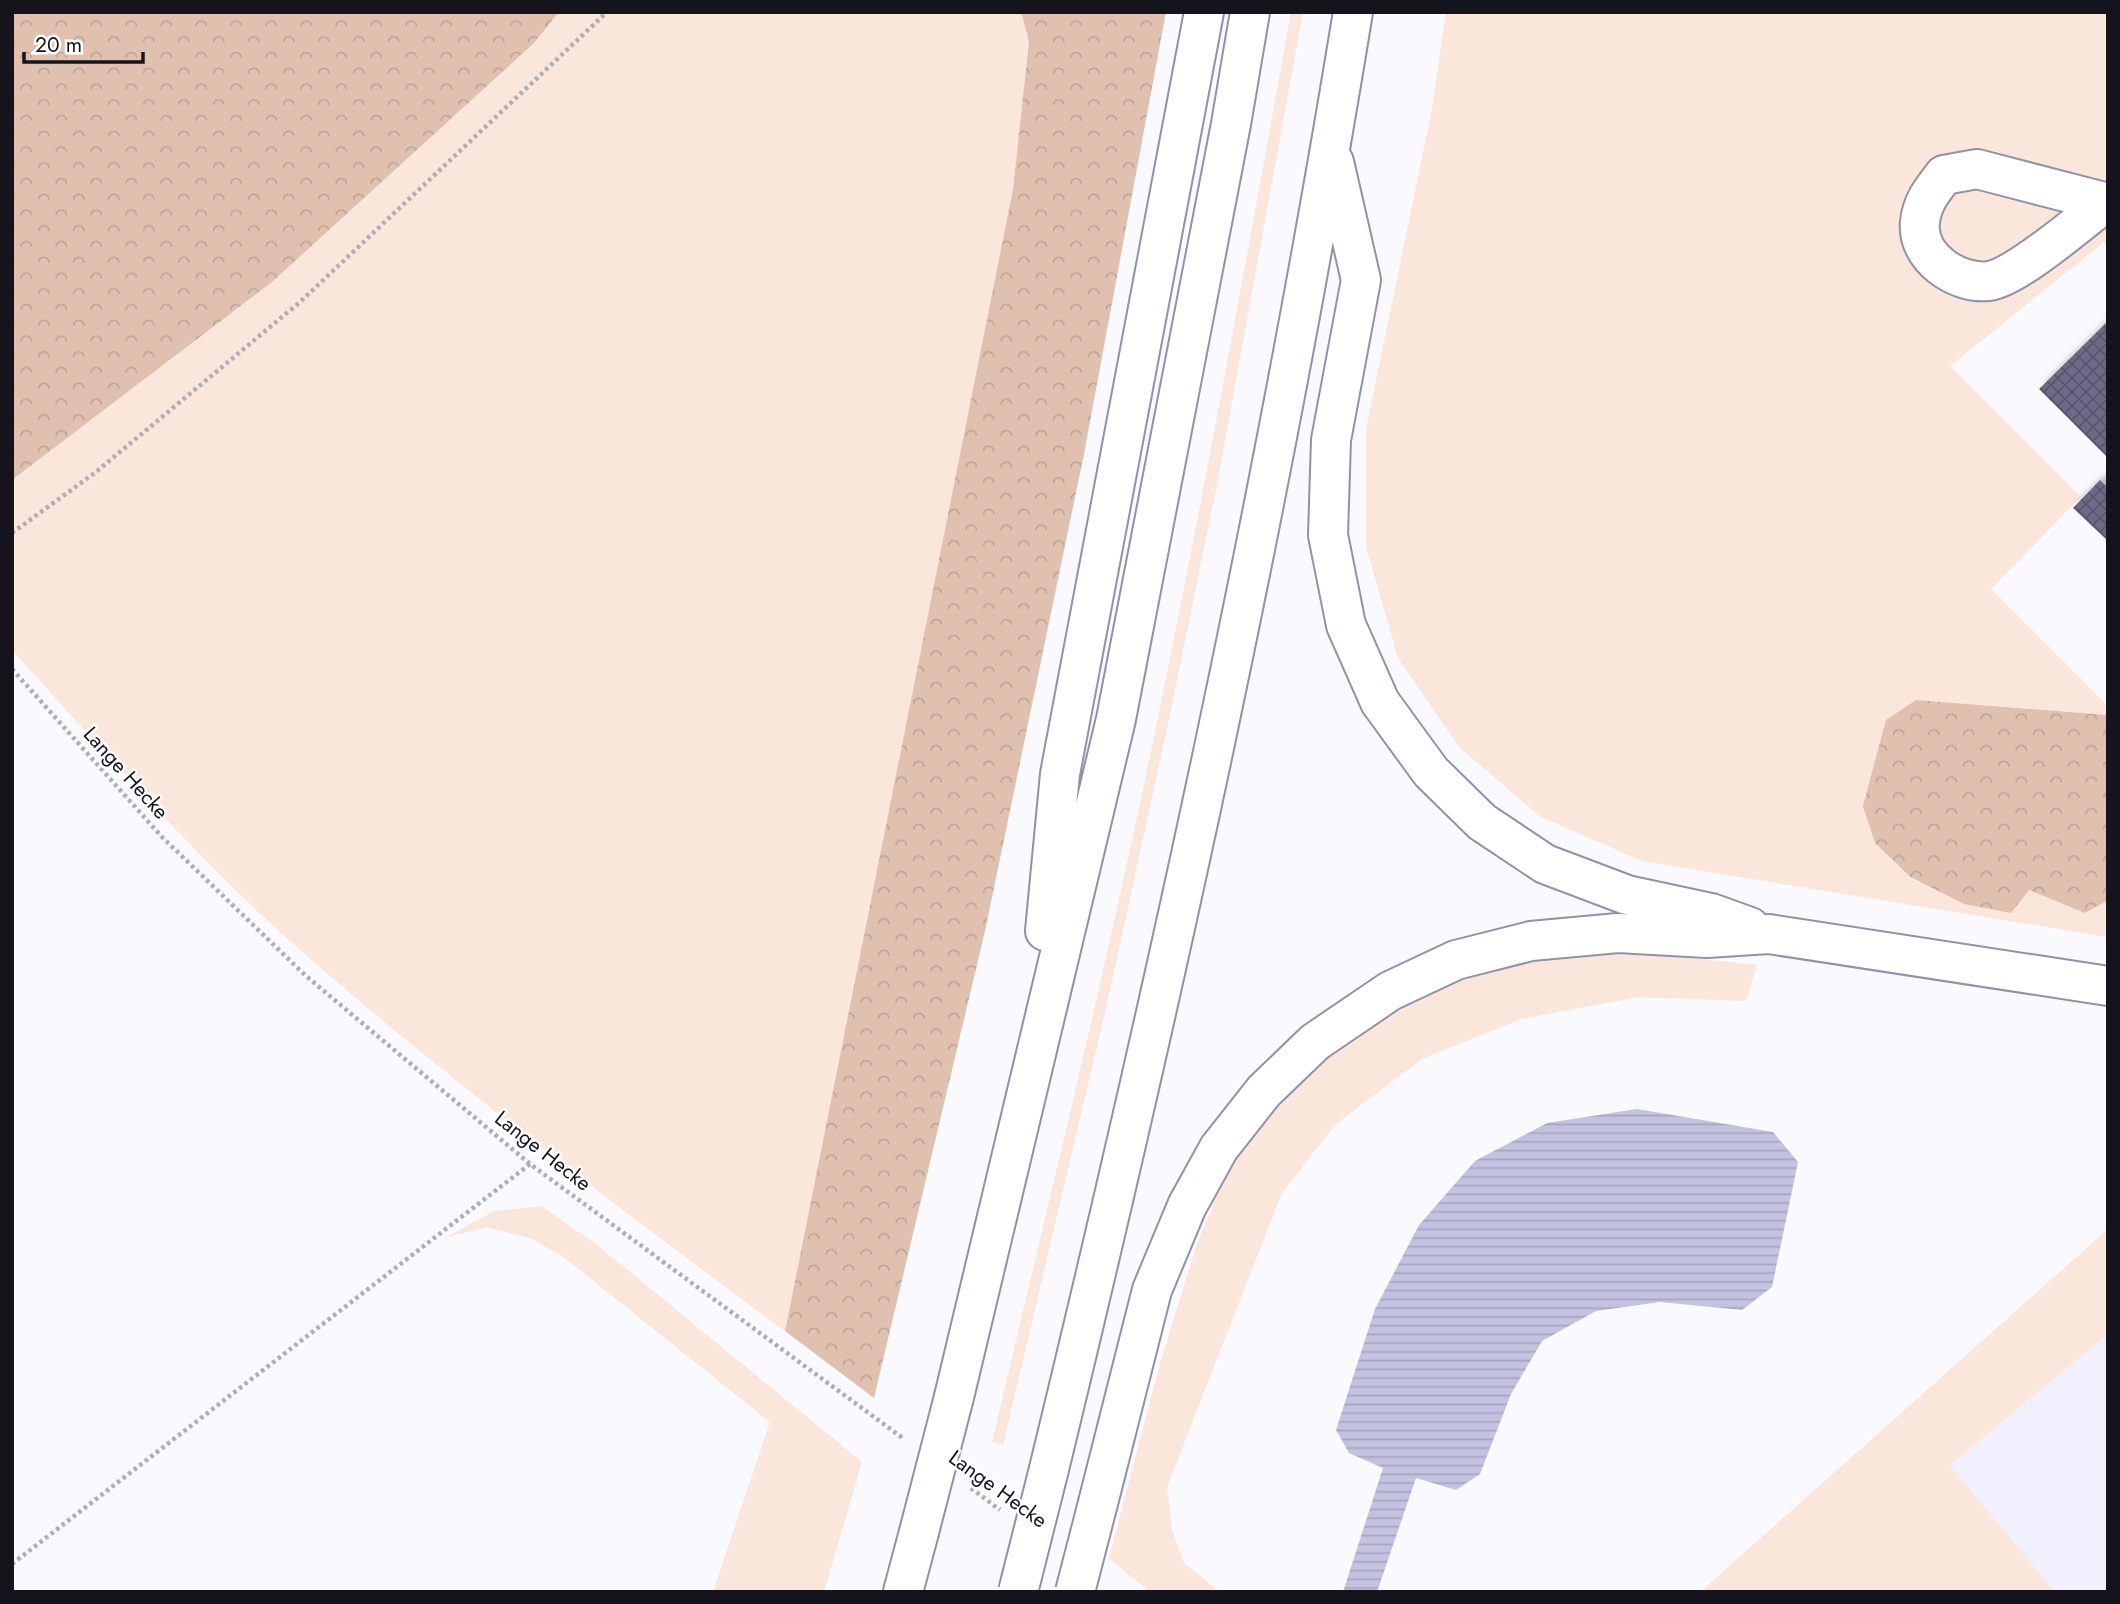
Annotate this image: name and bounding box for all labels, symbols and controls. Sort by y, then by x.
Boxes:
scale bar [24,21,144,65]
text: 20 m [35,30,82,60]
street label: Lange Hecke [76,720,176,826]
street label: Lange Hecke [488,1104,598,1198]
street label: Lange Hecke [943,1443,1054,1535]

